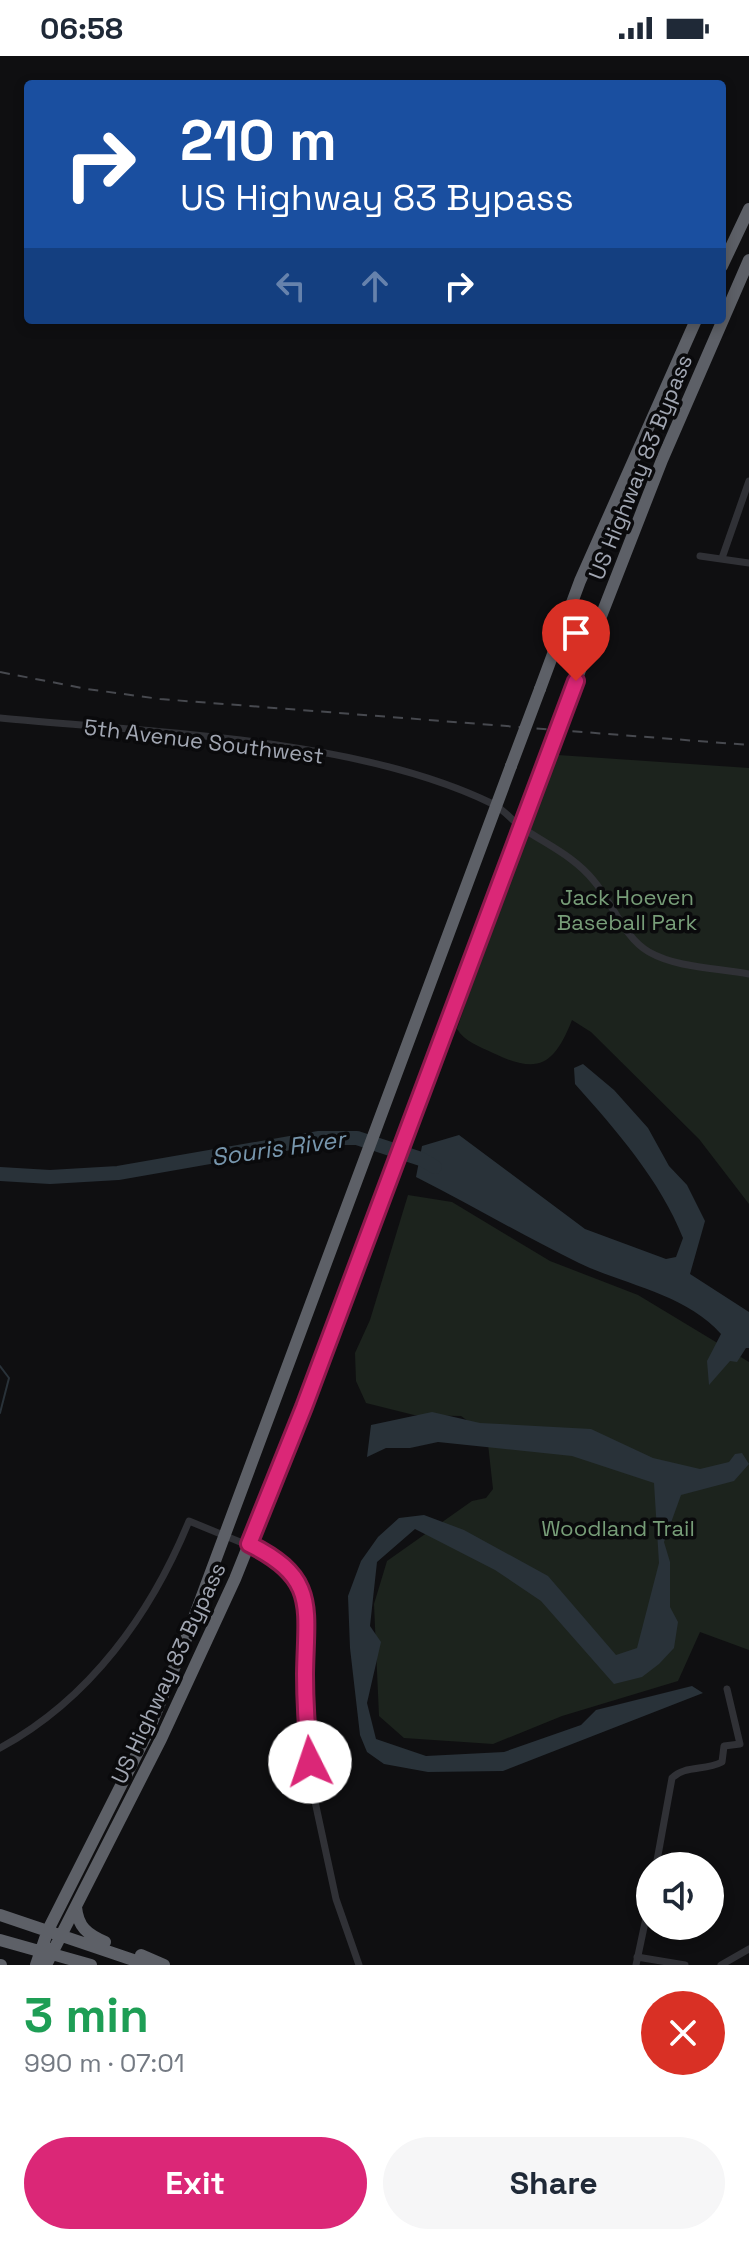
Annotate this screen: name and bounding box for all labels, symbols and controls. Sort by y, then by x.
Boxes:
text: 06:58 [40,9,123,48]
text: 210 m [180,105,337,176]
icon: right [48,112,152,216]
text: US Highway 83 Bypass [180,175,574,221]
icon: left [269,264,313,308]
icon: ahead [353,264,397,308]
icon: right [437,264,481,308]
street label: US Highway 83 Bypass [582,350,698,584]
pin [542,599,610,681]
icon: arrive [554,611,598,655]
street label: 5th Avenue Southwest [82,712,326,770]
park label: Jack Hoeven Baseball Park [557,883,698,936]
water label: Souris River [209,1123,350,1173]
park label: Woodland Trail [541,1514,695,1542]
street label: US Highway 83 Bypass [104,1558,232,1788]
position arrow [268,1720,352,1804]
map controls [636,1852,724,1940]
button: sound [636,1852,724,1940]
text: 3 min [24,1985,149,2046]
button: close [641,1991,725,2075]
text: 990 m · 07:01 [24,2046,185,2080]
button: Exit [24,2137,367,2229]
button: Share [383,2137,725,2229]

